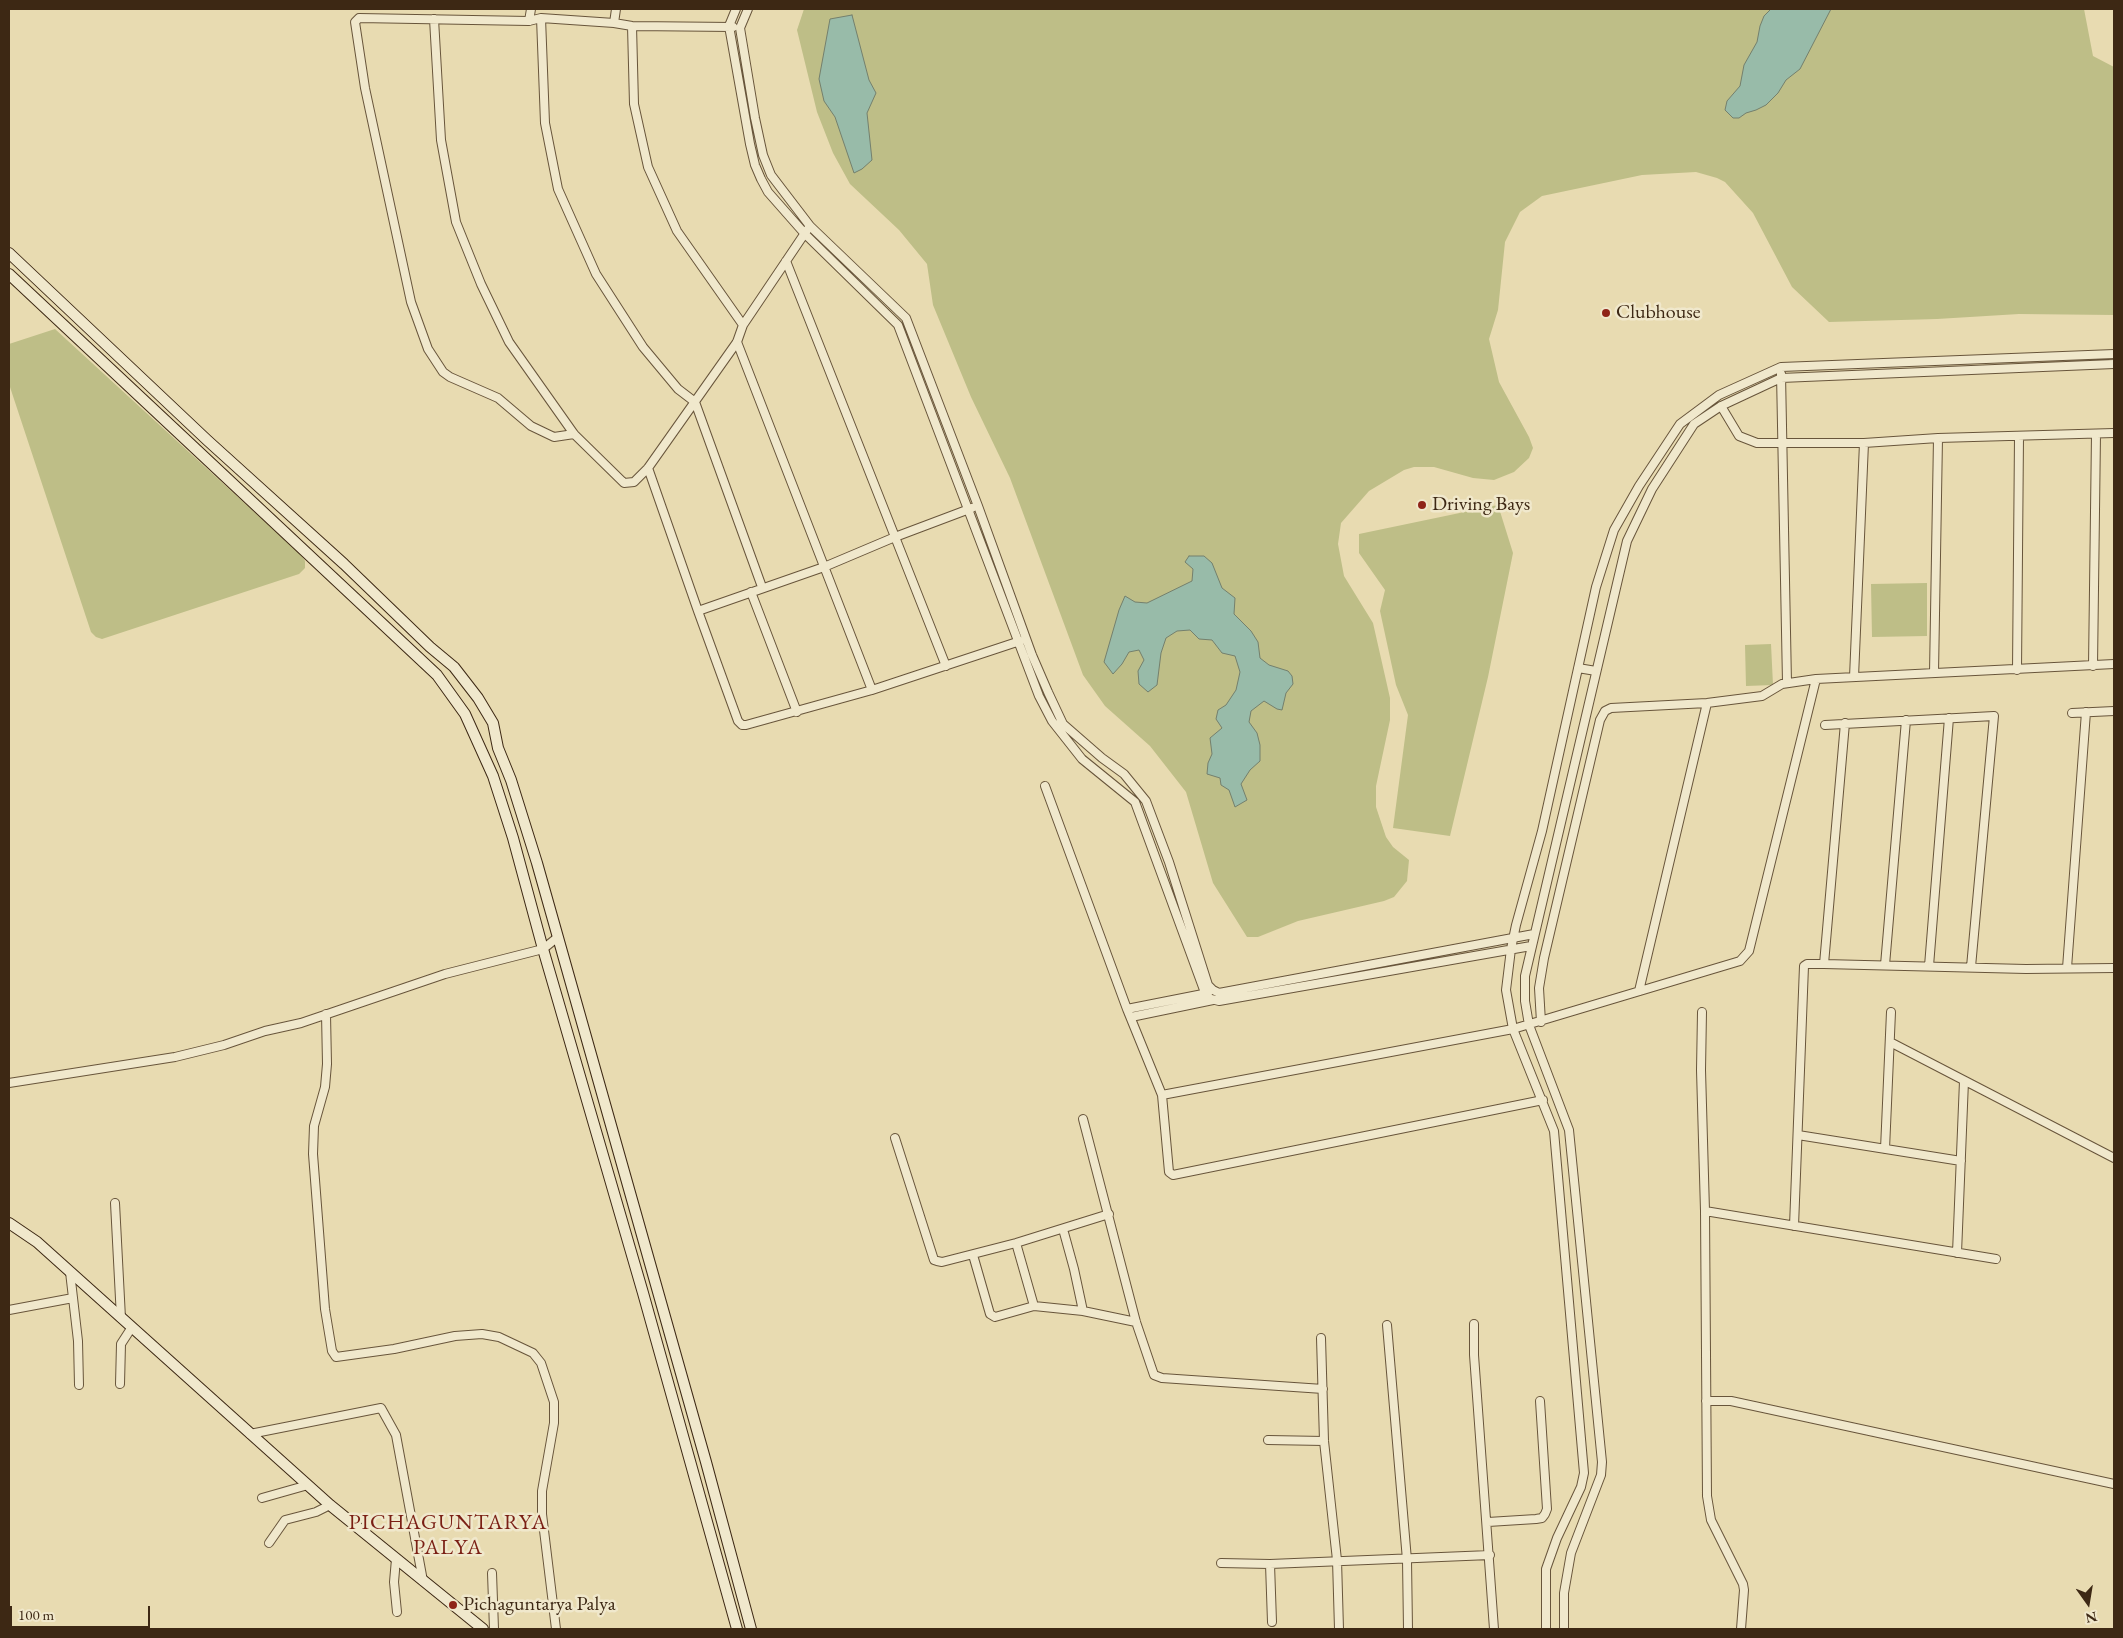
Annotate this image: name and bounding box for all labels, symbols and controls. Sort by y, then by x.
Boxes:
place label: Clubhouse [1616,301,1701,325]
marker: Clubhouse [1600,307,1612,319]
place label: Driving Bays [1432,493,1530,517]
marker: Driving Bays [1416,499,1428,511]
district label: PICHAGUNTARYA PALYA [347,1510,549,1562]
north arrow [2063,1578,2113,1628]
place label: Pichaguntarya Palya [463,1593,616,1617]
scale bar [12,1596,152,1628]
marker: Pichaguntarya Palya [447,1599,459,1611]
text: 100 m [18,1605,54,1624]
text: N [2084,1608,2099,1628]

